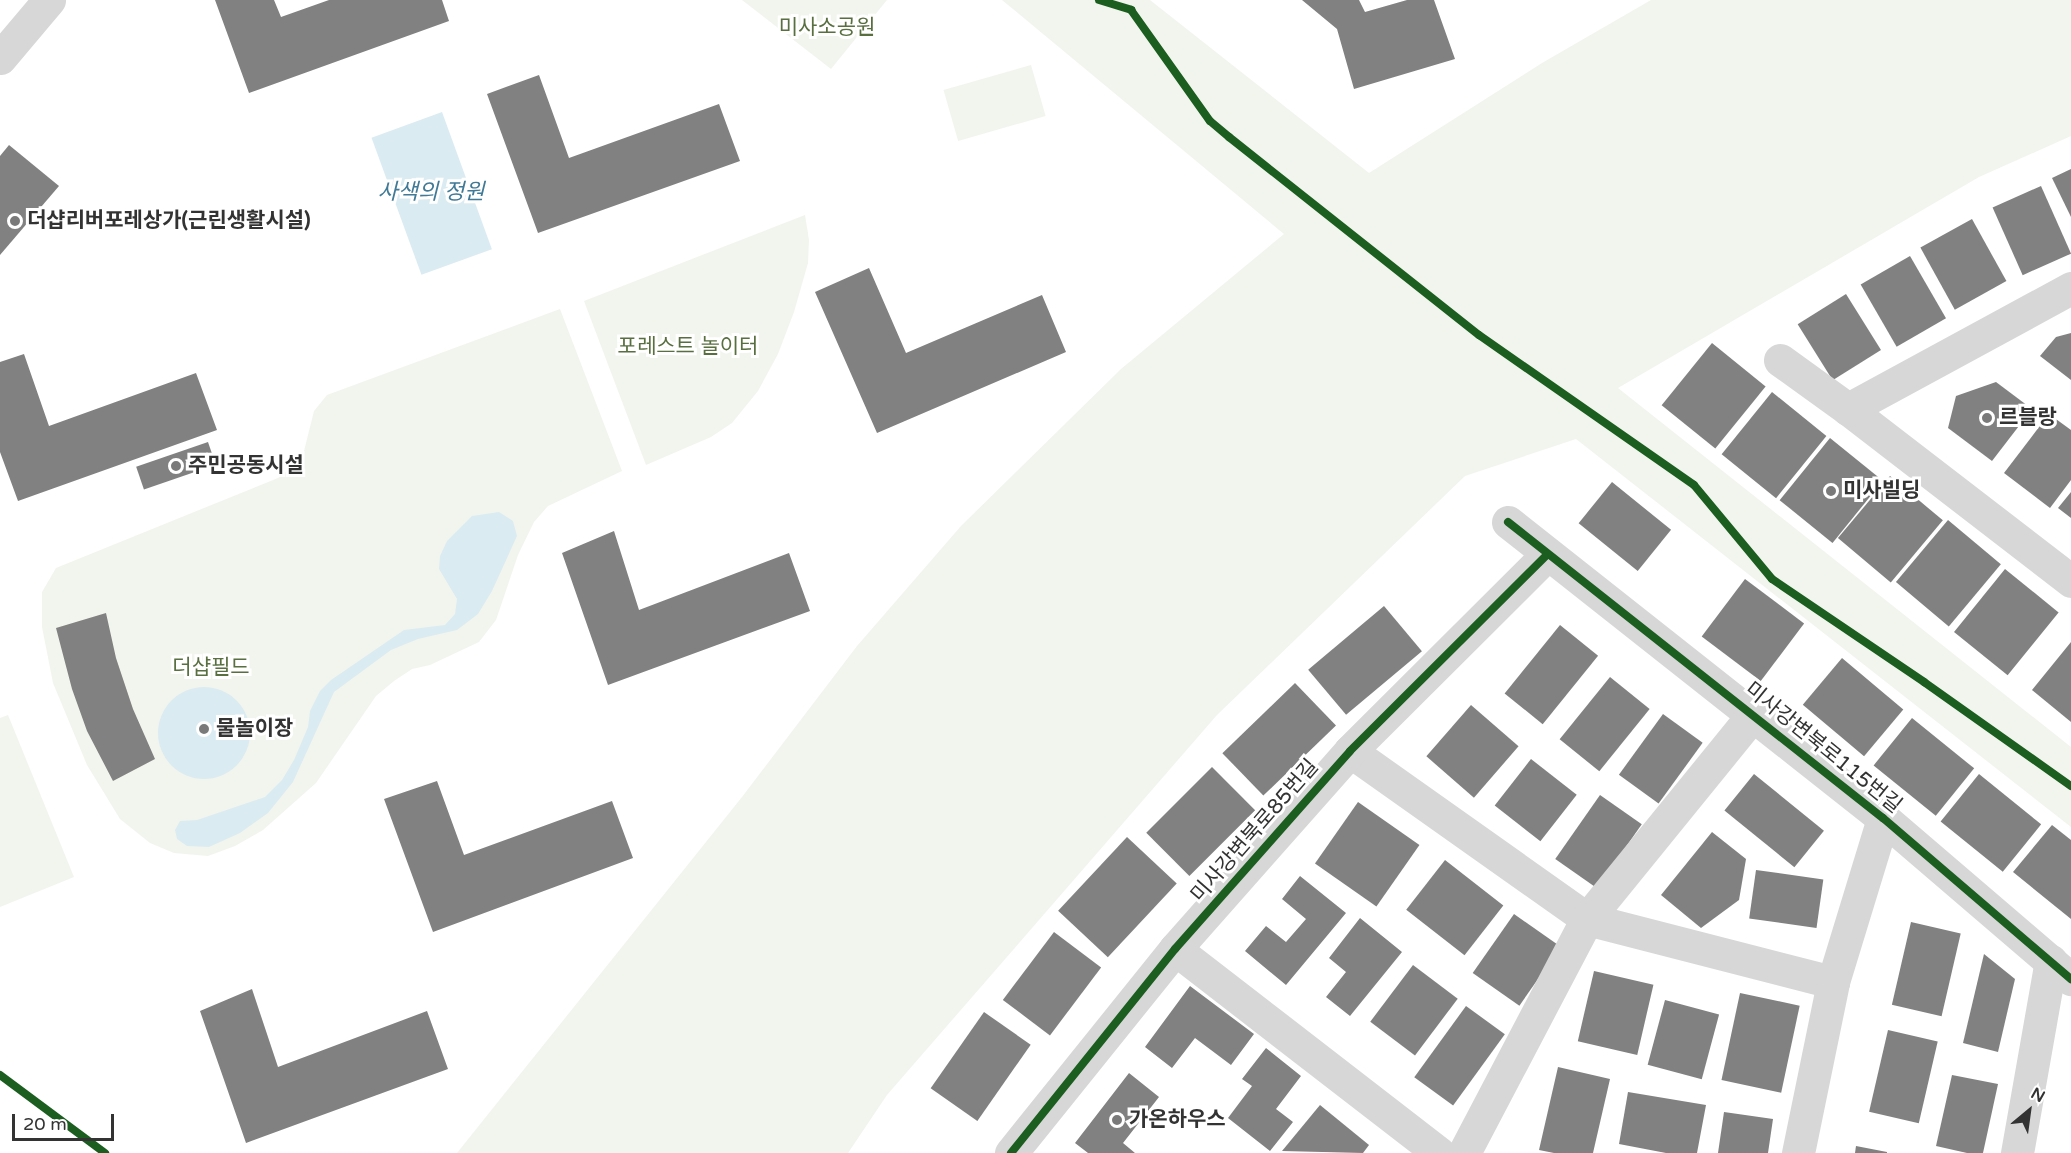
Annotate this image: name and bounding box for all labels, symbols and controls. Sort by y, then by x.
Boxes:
park label: 미사소공원 [779,15,875,41]
water label: 사색의 정원 [378,180,484,206]
place label: 더샵리버포레상가(근린생활시설) [27,208,311,234]
marker: 더샵리버포레상가(근린생활시설) [8,214,22,228]
park label: 포레스트 놀이터 [618,334,758,360]
place label: 르블랑 [1999,405,2057,431]
marker: 르블랑 [1980,411,1994,425]
place label: 주민공동시설 [188,453,304,479]
marker: 주민공동시설 [169,459,183,473]
place label: 미사빌딩 [1843,478,1920,504]
marker: 미사빌딩 [1824,484,1838,498]
park label: 더샵필드 [172,655,250,681]
street label: 미사강변북로115번길 [1740,677,1906,819]
place label: 물놀이장 [216,716,293,742]
marker: 물놀이장 [197,722,211,736]
street label: 미사강변북로85번길 [1186,754,1324,908]
north arrow [1999,1081,2059,1141]
text: N [2027,1083,2048,1107]
scale bar [15,1102,117,1140]
place label: 가온하우스 [1129,1107,1226,1133]
text: 20 m [23,1113,67,1135]
marker: 가온하우스 [1110,1113,1124,1127]

